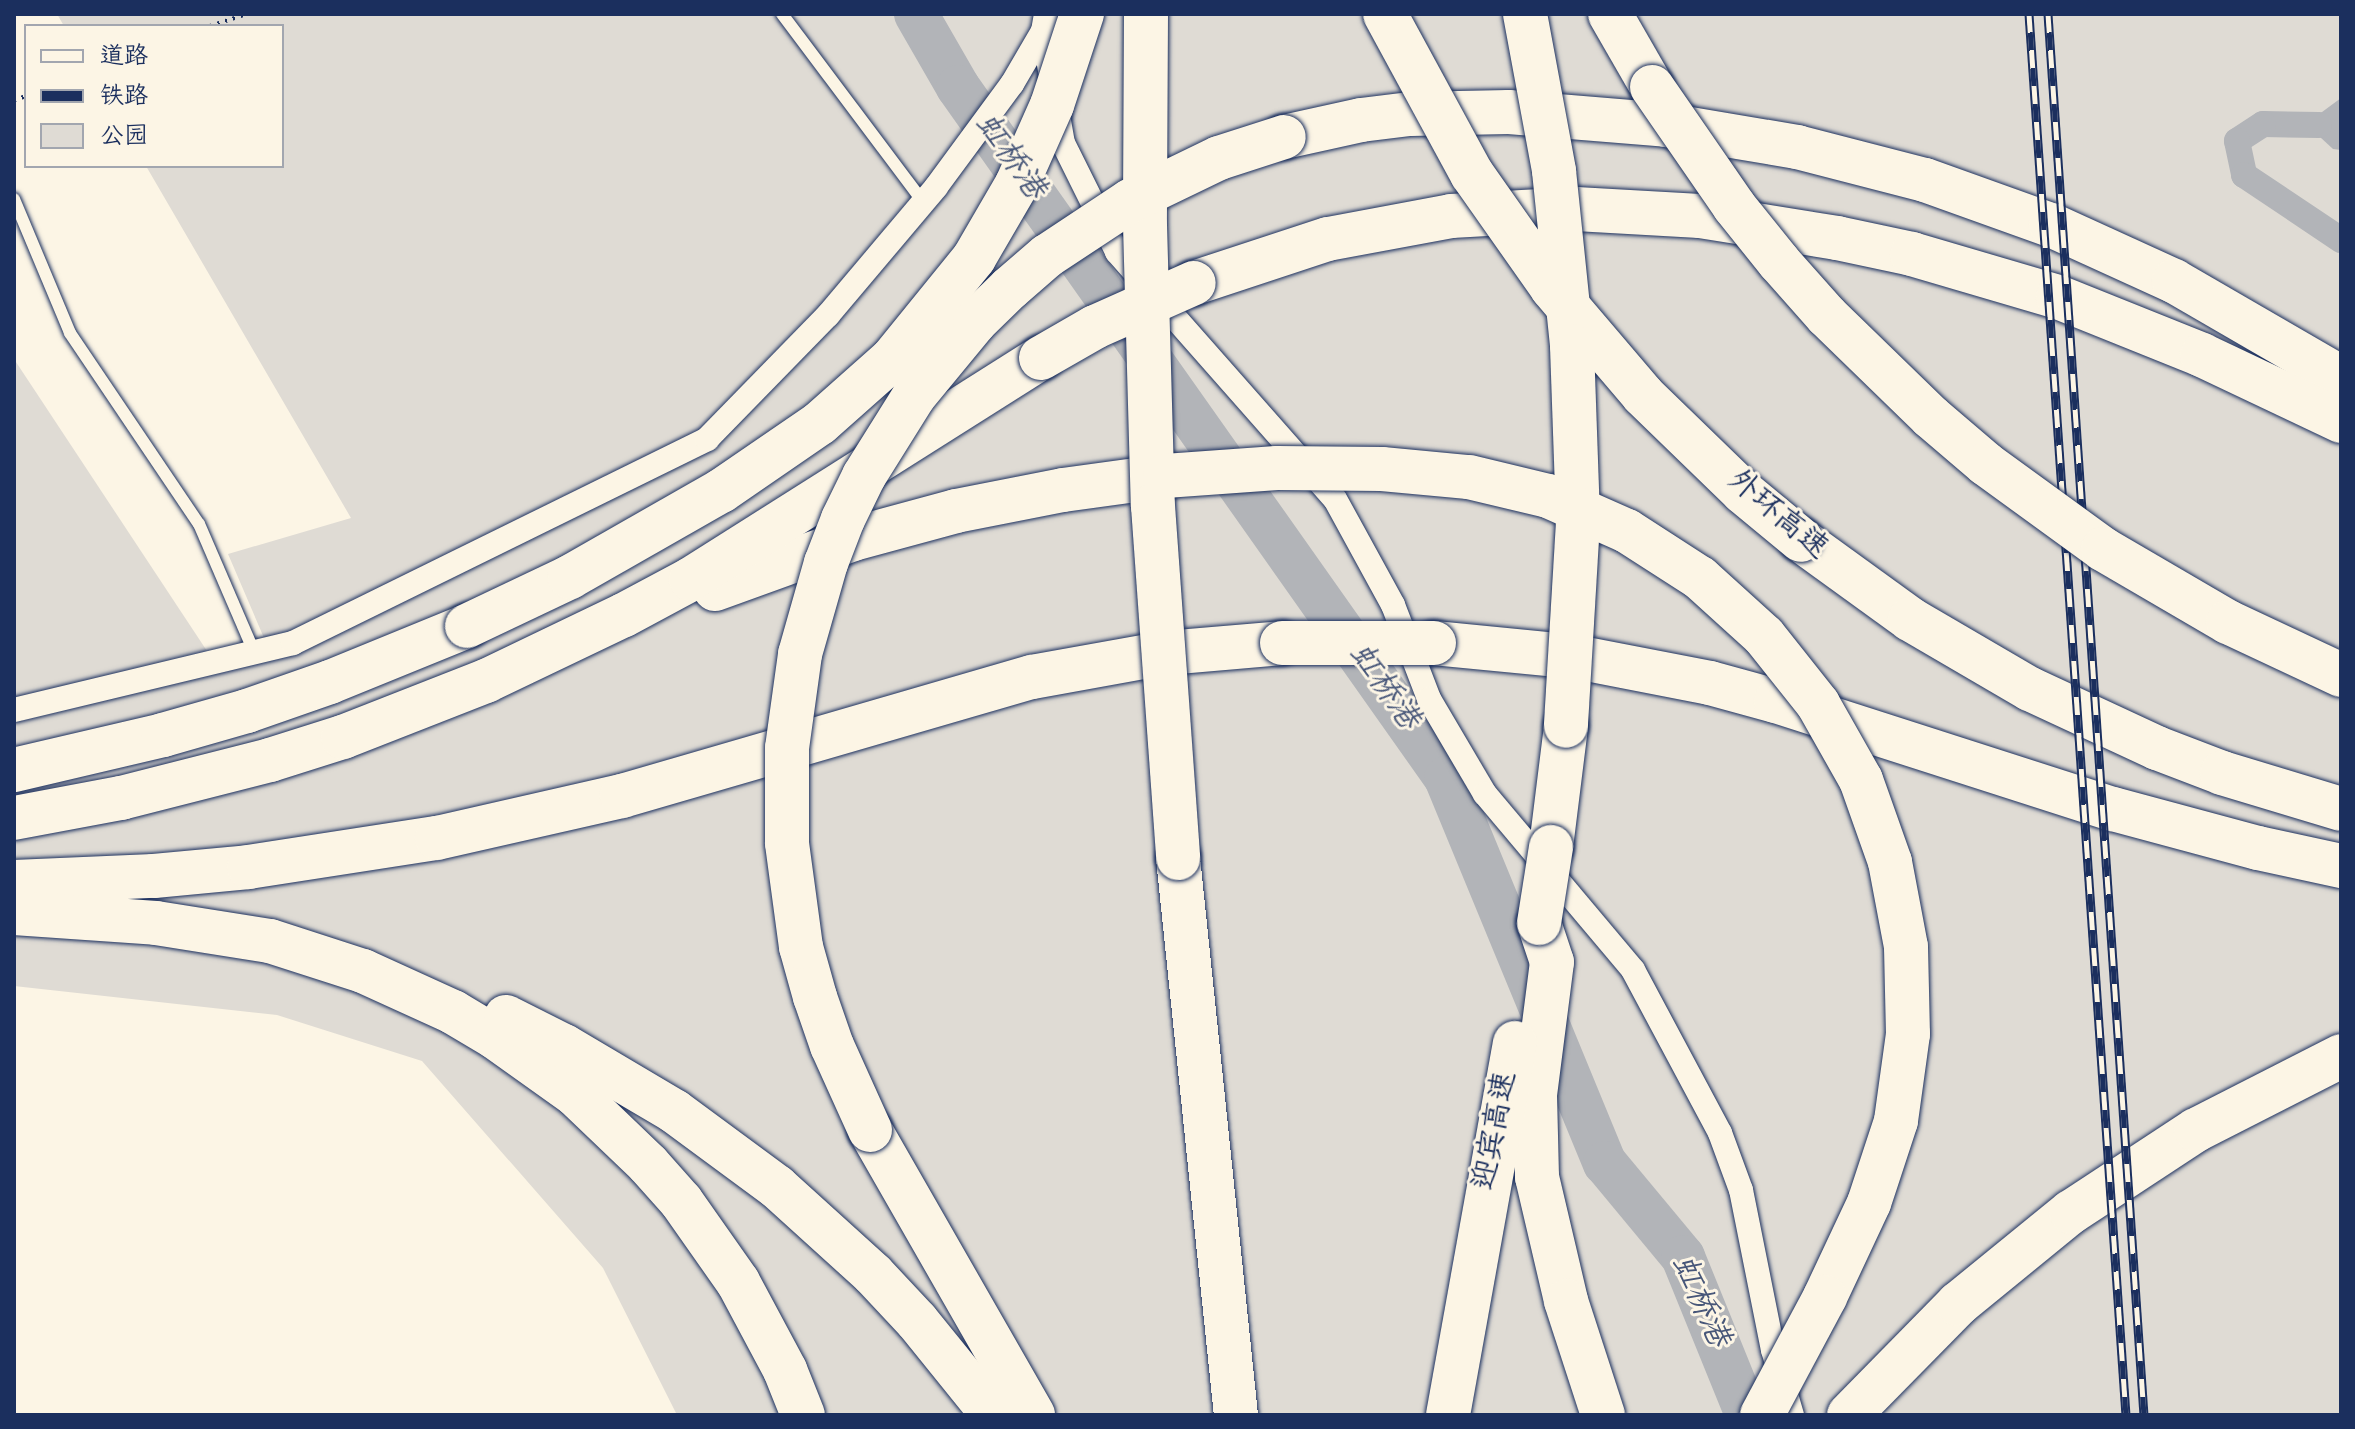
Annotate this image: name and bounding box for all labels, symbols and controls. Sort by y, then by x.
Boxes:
legend [24,24,284,168]
text: 道路 [100,41,148,75]
text: 铁路 [100,81,148,115]
water label: 虹桥港 [965,108,1051,208]
text: 公园 [100,121,148,155]
street label: 外环高速 [1718,465,1834,569]
water label: 虹桥港 [1339,638,1425,738]
street label: 迎宾高速 [1469,1069,1527,1193]
water label: 虹桥港 [1661,1250,1735,1354]

